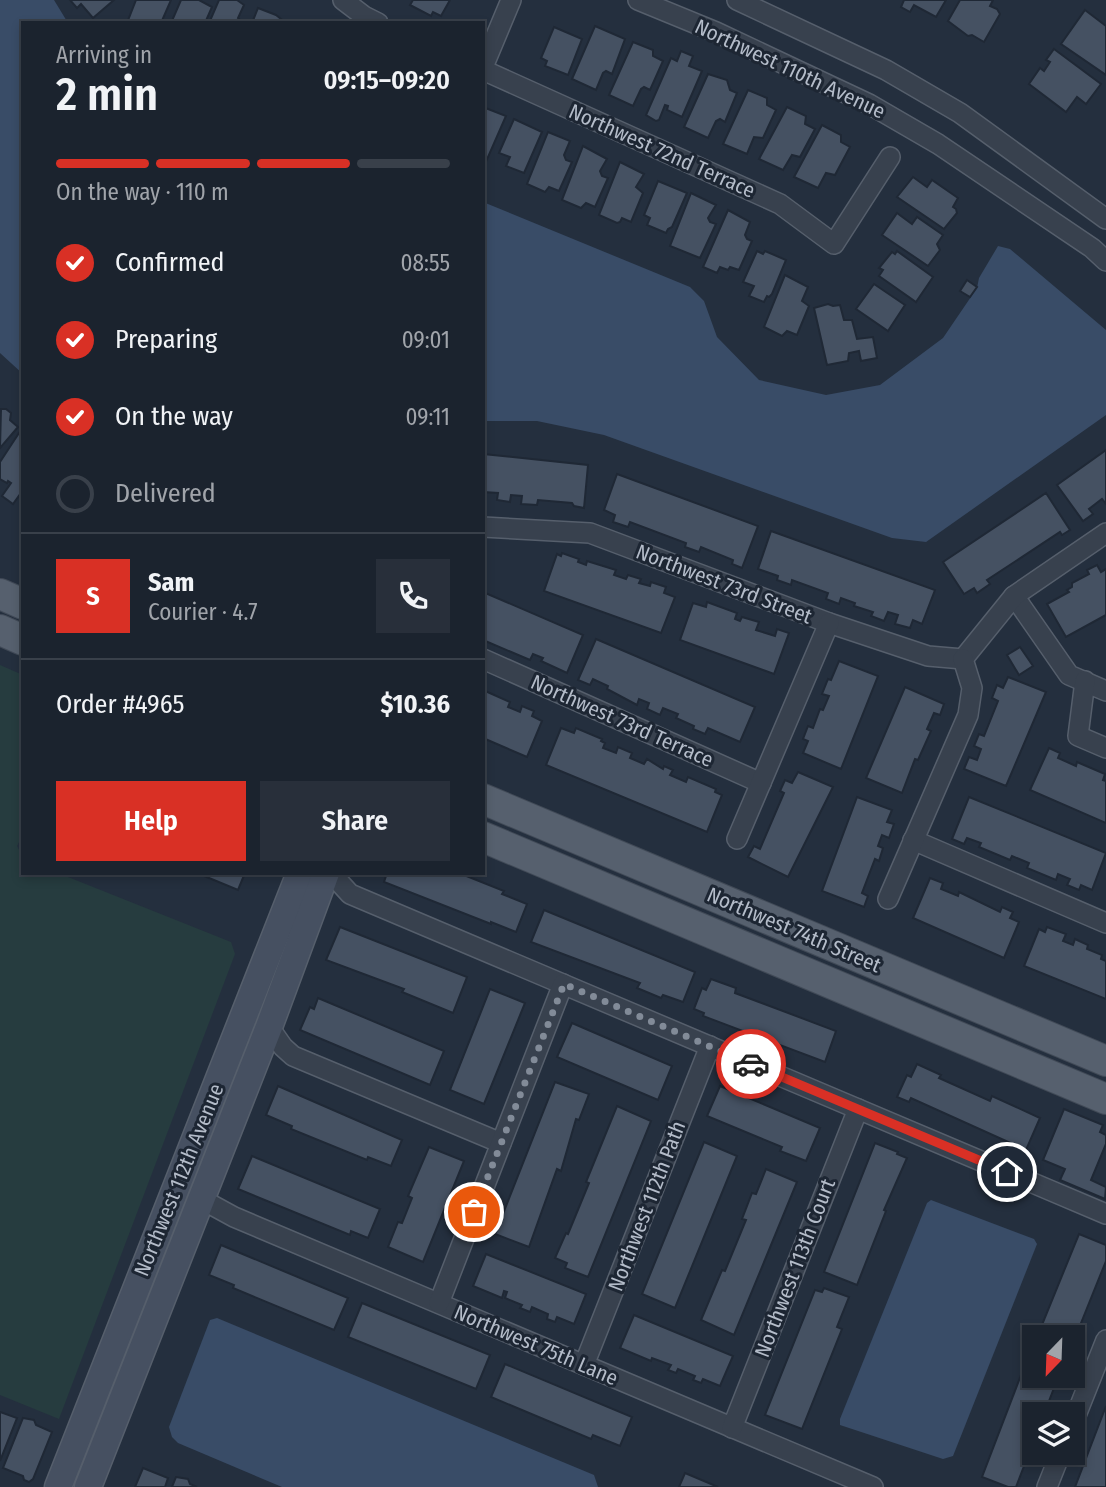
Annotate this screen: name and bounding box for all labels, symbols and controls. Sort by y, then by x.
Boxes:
street label: Northwest 110th Avenue [691,13,889,125]
text: Arriving in [56,41,152,69]
text: 09:15–09:20 [323,65,450,96]
text: 2 min [56,67,158,122]
street label: Northwest 72nd Terrace [565,98,759,204]
text: On the way · 110 m [56,178,229,206]
icon: check [56,244,94,282]
text: Confirmed [115,247,225,278]
text: 08:55 [401,249,450,277]
icon: check [56,321,94,359]
text: Preparing [115,324,217,355]
text: 09:01 [402,326,450,354]
icon: check [56,398,94,436]
text: On the way [115,401,233,432]
text: 09:11 [405,403,450,431]
text: Delivered [115,478,216,509]
street label: Northwest 73rd Street [632,538,816,630]
button: phone [376,559,450,633]
text: Sam [148,567,194,598]
text: S [86,581,100,612]
text: Courier · 4.7 [148,598,258,626]
street label: Northwest 73rd Terrace [527,669,717,773]
text: Order #4965 [56,689,184,720]
text: $10.36 [381,689,450,720]
button: Help [56,781,246,861]
button: Share [260,781,450,861]
street label: Northwest 74th Street [703,882,885,978]
courier [716,1029,786,1099]
icon: car [732,1045,770,1083]
street label: Northwest 112th Avenue [128,1080,230,1280]
street label: Northwest 112th Path [603,1117,691,1295]
pin [977,1142,1037,1202]
icon: home [988,1153,1026,1191]
street label: Northwest 113th Court [749,1175,841,1361]
pin [444,1182,504,1242]
icon: bag [455,1193,493,1231]
street label: Northwest 75th Lane [450,1299,622,1391]
north arrow [1022,1325,1085,1388]
map controls [1022,1325,1085,1465]
button: layers [1022,1402,1085,1465]

